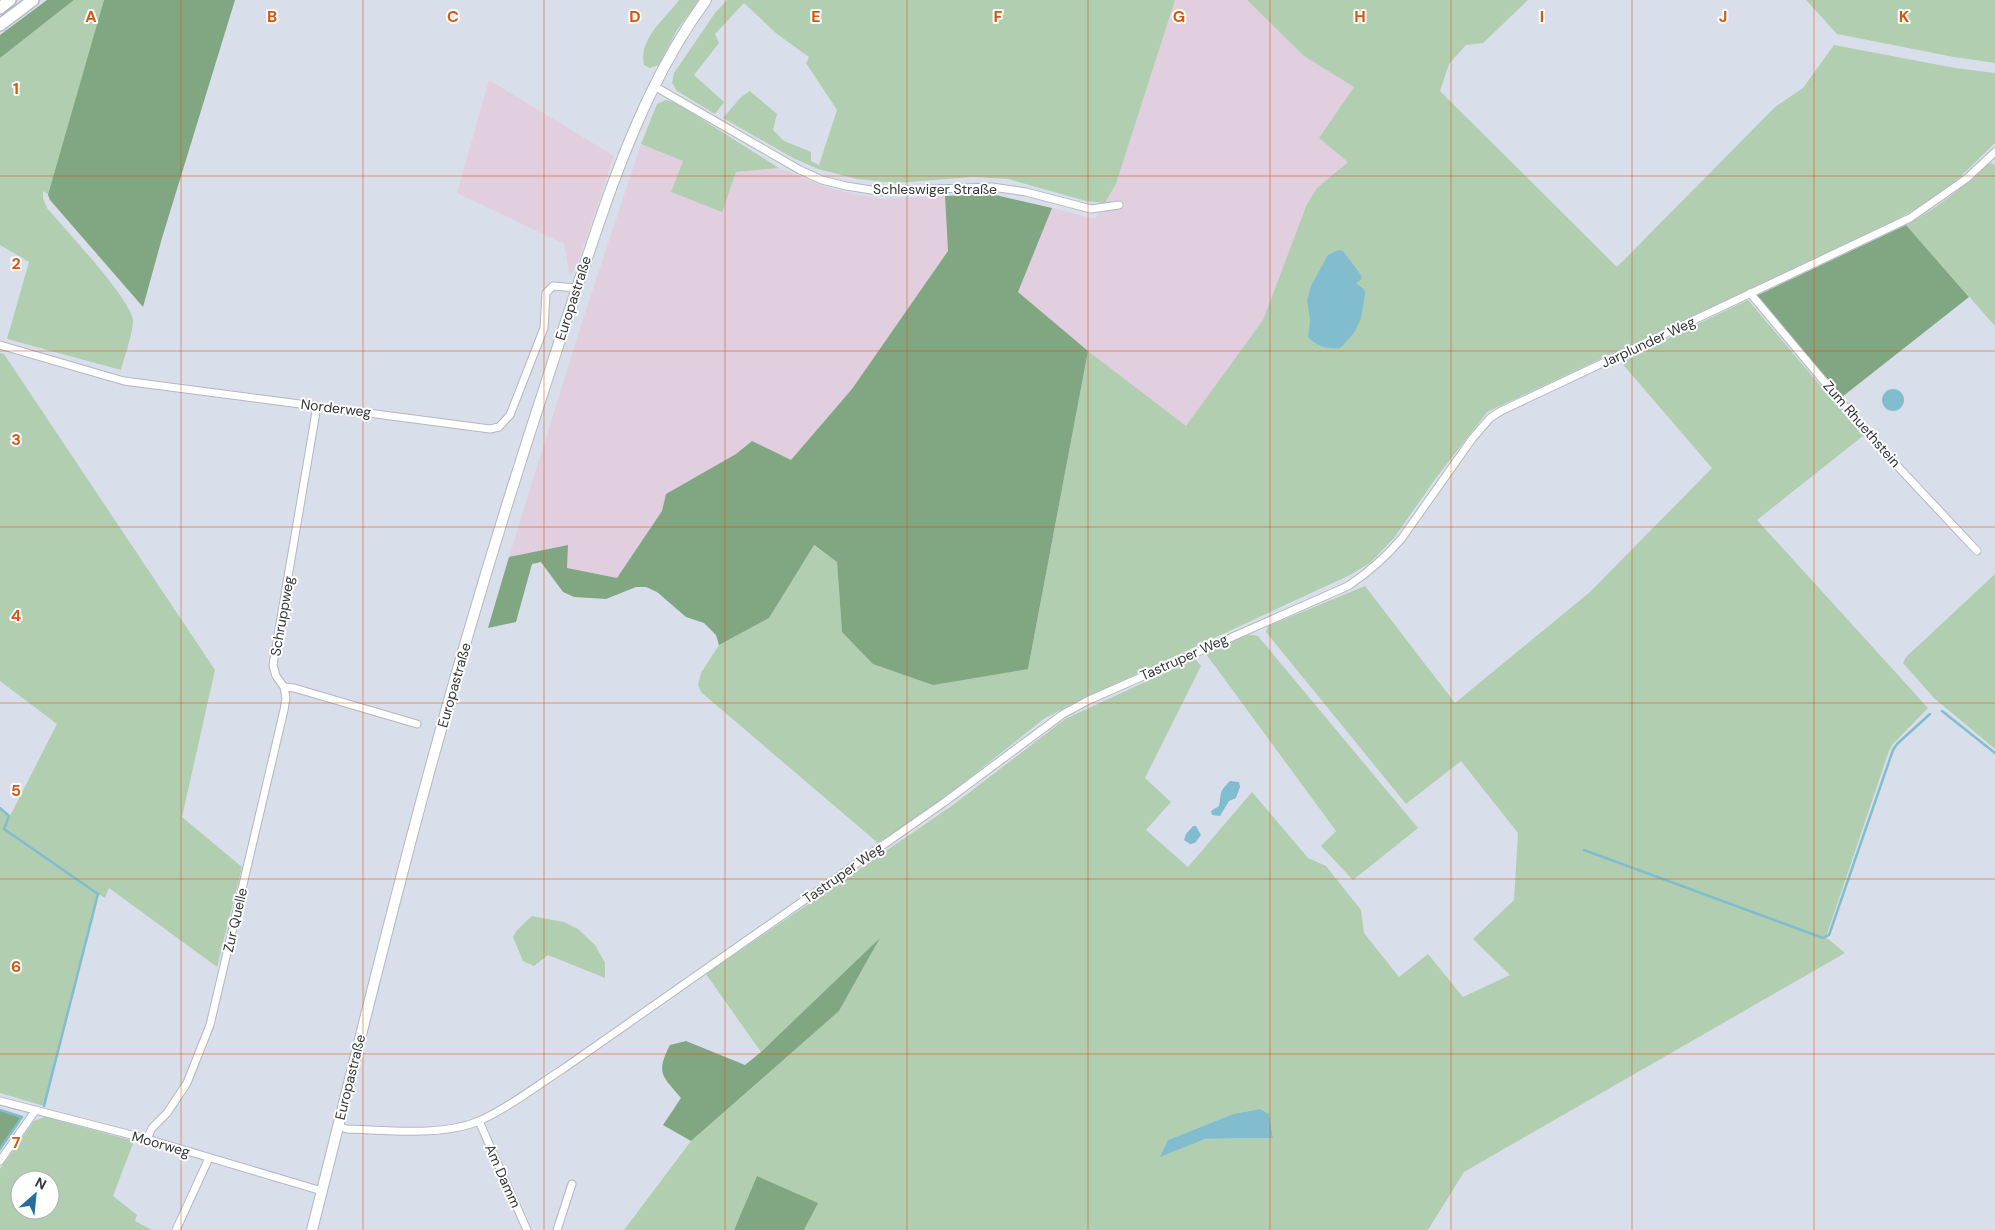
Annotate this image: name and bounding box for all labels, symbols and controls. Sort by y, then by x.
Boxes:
text: A [85,6,97,27]
text: B [267,6,277,27]
text: C [447,6,459,27]
text: D [629,6,641,27]
text: E [811,6,821,27]
text: F [994,6,1003,27]
text: G [1173,6,1185,27]
text: H [1354,6,1366,27]
text: I [1540,6,1544,27]
text: J [1719,6,1727,27]
text: K [1899,6,1910,27]
text: 1 [13,78,19,99]
street label: Schleswiger Straße [873,180,997,198]
text: 2 [11,253,21,274]
street label: Europastraße [551,254,595,342]
street label: Jarplunder Weg [1598,312,1698,372]
street label: Zum Rhuethstein [1820,377,1904,471]
street label: Norderweg [300,395,372,421]
text: 3 [11,429,21,450]
street label: Schruppweg [266,574,298,657]
text: 4 [11,605,21,626]
street label: Tastruper Weg [1137,630,1231,684]
street label: Europastraße [433,640,475,730]
text: 5 [11,780,21,801]
street label: Tastruper Weg [799,839,887,907]
street label: Zur Quelle [219,886,251,954]
text: 6 [11,956,21,977]
street label: Europastraße [331,1032,369,1122]
street label: Moorweg [130,1127,192,1161]
text: 7 [12,1132,21,1153]
street label: Am Damm [481,1141,525,1211]
north arrow [10,1170,60,1220]
text: N [32,1173,50,1194]

